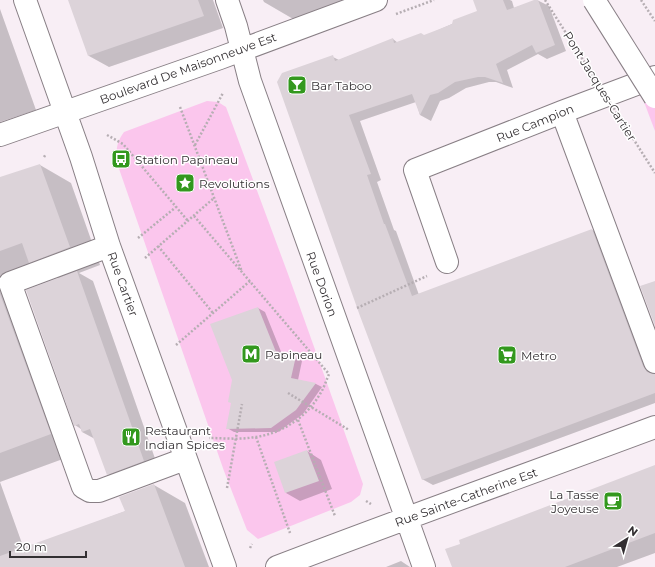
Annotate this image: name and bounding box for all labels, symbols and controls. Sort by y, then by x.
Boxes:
street label: Pont Jacques-Cartier [560,28,640,144]
street label: Boulevard De Maisonneuve Est [98,29,278,107]
bar icon: Bar Taboo [286,74,308,96]
place label: Bar Taboo [311,78,372,93]
street label: Rue Campion [494,101,576,145]
bus stop icon: Station Papineau [110,148,132,170]
place label: Station Papineau [135,152,238,167]
place icon: Revolutions [174,172,196,194]
place label: Revolutions [199,176,270,191]
street label: Rue Dorion [303,249,341,319]
street label: Rue Cartier [104,250,142,319]
metro station icon: Papineau [240,343,262,365]
supermarket icon: Metro [496,344,518,366]
place label: Papineau [265,347,322,362]
place label: Metro [521,348,557,363]
place label: Restaurant Indian Spices [145,423,225,452]
restaurant icon: Restaurant Indian Spices [120,426,142,448]
street label: Rue Sainte-Catherine Est [393,464,539,530]
place label: La Tasse Joyeuse [549,487,599,516]
cafe icon: La Tasse Joyeuse [602,490,624,512]
north arrow [607,519,647,559]
text: N [625,523,641,539]
scale bar [10,533,86,559]
text: 20 m [16,539,47,554]

